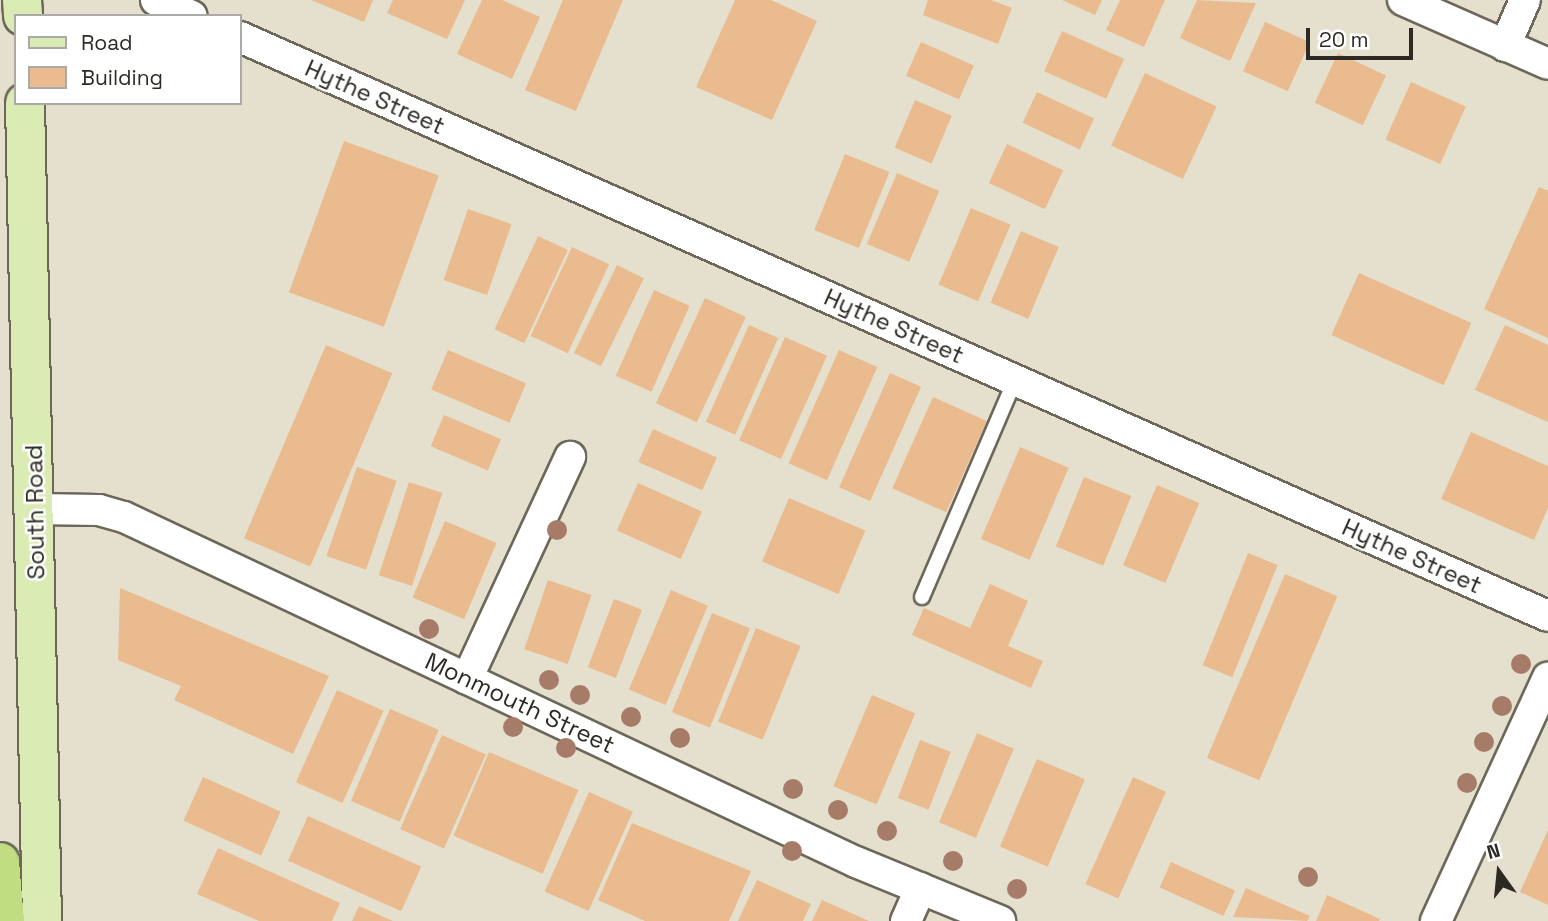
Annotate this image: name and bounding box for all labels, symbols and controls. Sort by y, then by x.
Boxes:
legend [14,14,242,105]
scale bar [1310,14,1417,58]
text: 20 m [1319,26,1369,53]
text: Road [81,29,133,56]
street label: Hythe Street [301,53,449,141]
text: Building [81,64,163,91]
street label: Hythe Street [820,282,968,370]
street label: South Road [19,444,51,580]
street label: Hythe Street [1338,512,1486,600]
street label: Monmouth Street [421,646,619,760]
north arrow [1464,837,1534,907]
text: N [1484,838,1503,865]

